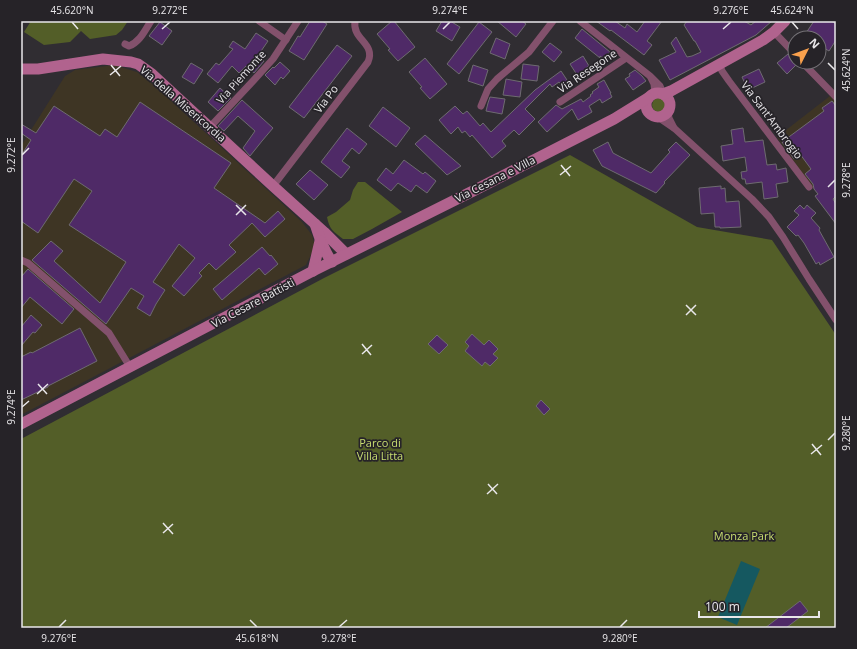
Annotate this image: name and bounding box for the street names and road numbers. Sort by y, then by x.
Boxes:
street label: Via Resegone [554,45,619,96]
street label: Via Piemonte [212,47,269,107]
street label: Via della Misericordia [137,62,229,145]
street label: Via Sant'Ambrogio [738,78,807,162]
street label: Via Po [310,81,341,116]
street label: Via Cesana e Villa [452,152,538,205]
street label: Via Cesare Battisti [209,274,297,331]

